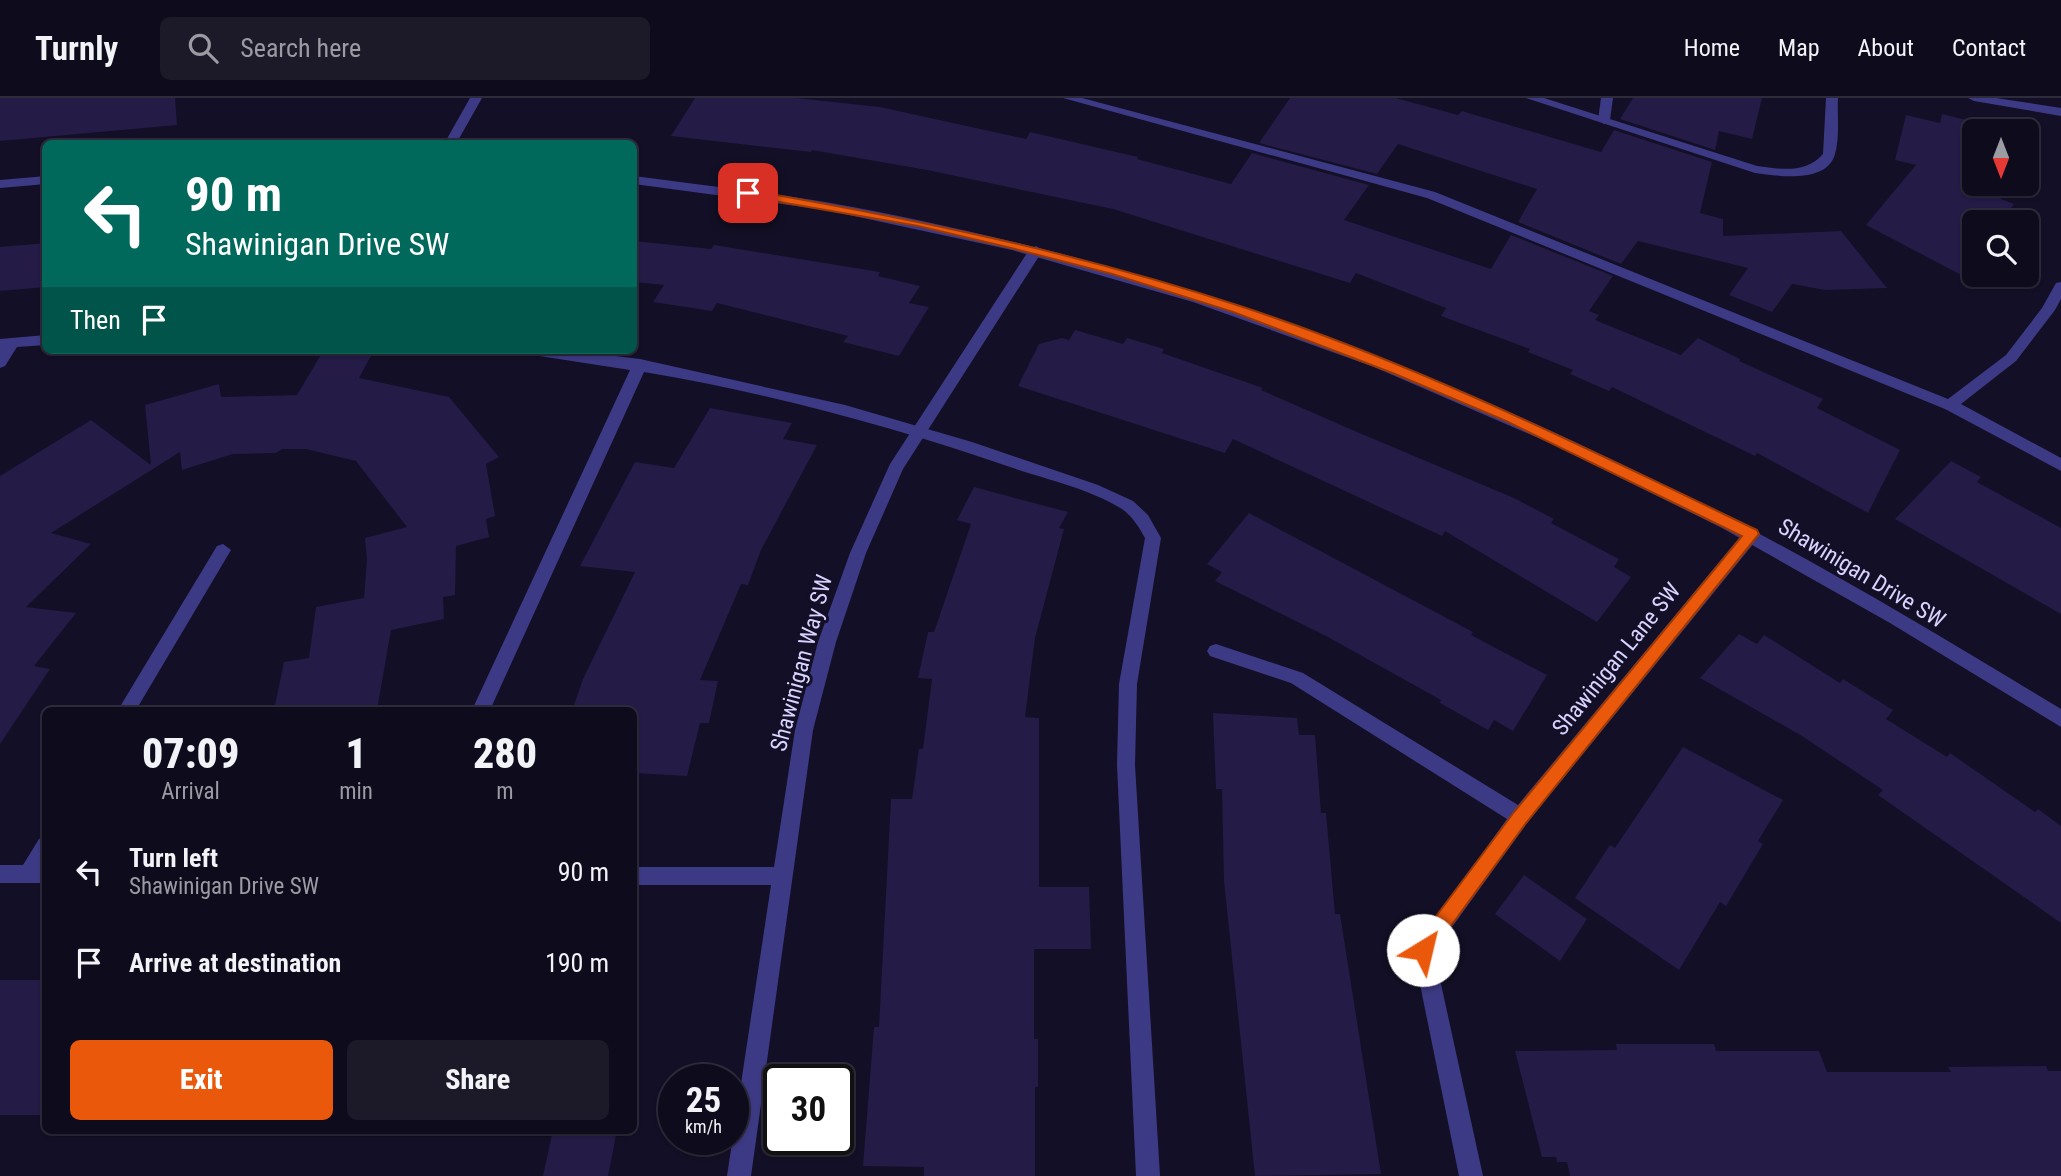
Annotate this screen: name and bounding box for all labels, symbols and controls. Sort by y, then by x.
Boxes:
search box [160,17,650,80]
text: Turnly [35,29,118,68]
icon: search [184,29,222,67]
text: Search here [240,33,361,63]
text: Home [1684,34,1740,62]
text: Map [1778,34,1820,62]
text: About [1858,34,1914,62]
text: Contact [1952,34,2026,62]
north arrow [1962,119,2039,196]
map controls [1962,119,2039,287]
pin [718,163,778,223]
text: 90 m [185,166,282,223]
icon: left [70,168,161,259]
icon: arrive [729,174,767,212]
button: search [1962,210,2039,287]
text: Shawinigan Drive SW [185,225,449,263]
icon: arrive [135,301,173,339]
text: Then [70,305,121,335]
street label: Shawinigan Drive SW [1773,513,1950,634]
street label: Shawinigan Way SW [765,572,838,754]
street label: Shawinigan Lane SW [1547,578,1686,741]
text: 07:09 [142,729,239,778]
text: 1 [345,729,367,778]
text: 280 [473,729,537,778]
text: Arrival [161,778,220,805]
text: min [339,778,373,805]
text: m [496,778,514,805]
text: Turn left [129,843,218,873]
icon: left [70,853,108,891]
text: 90 m [558,857,609,887]
text: Shawinigan Drive SW [129,873,319,900]
position arrow [1386,913,1460,987]
icon: arrive [70,944,108,982]
text: Arrive at destination [129,948,341,978]
text: 190 m [545,948,609,978]
button: Exit [70,1040,333,1120]
button: Share [347,1040,609,1120]
speed limit sign: 30 [763,1064,854,1155]
text: 25 [686,1080,721,1121]
text: km/h [685,1116,722,1137]

